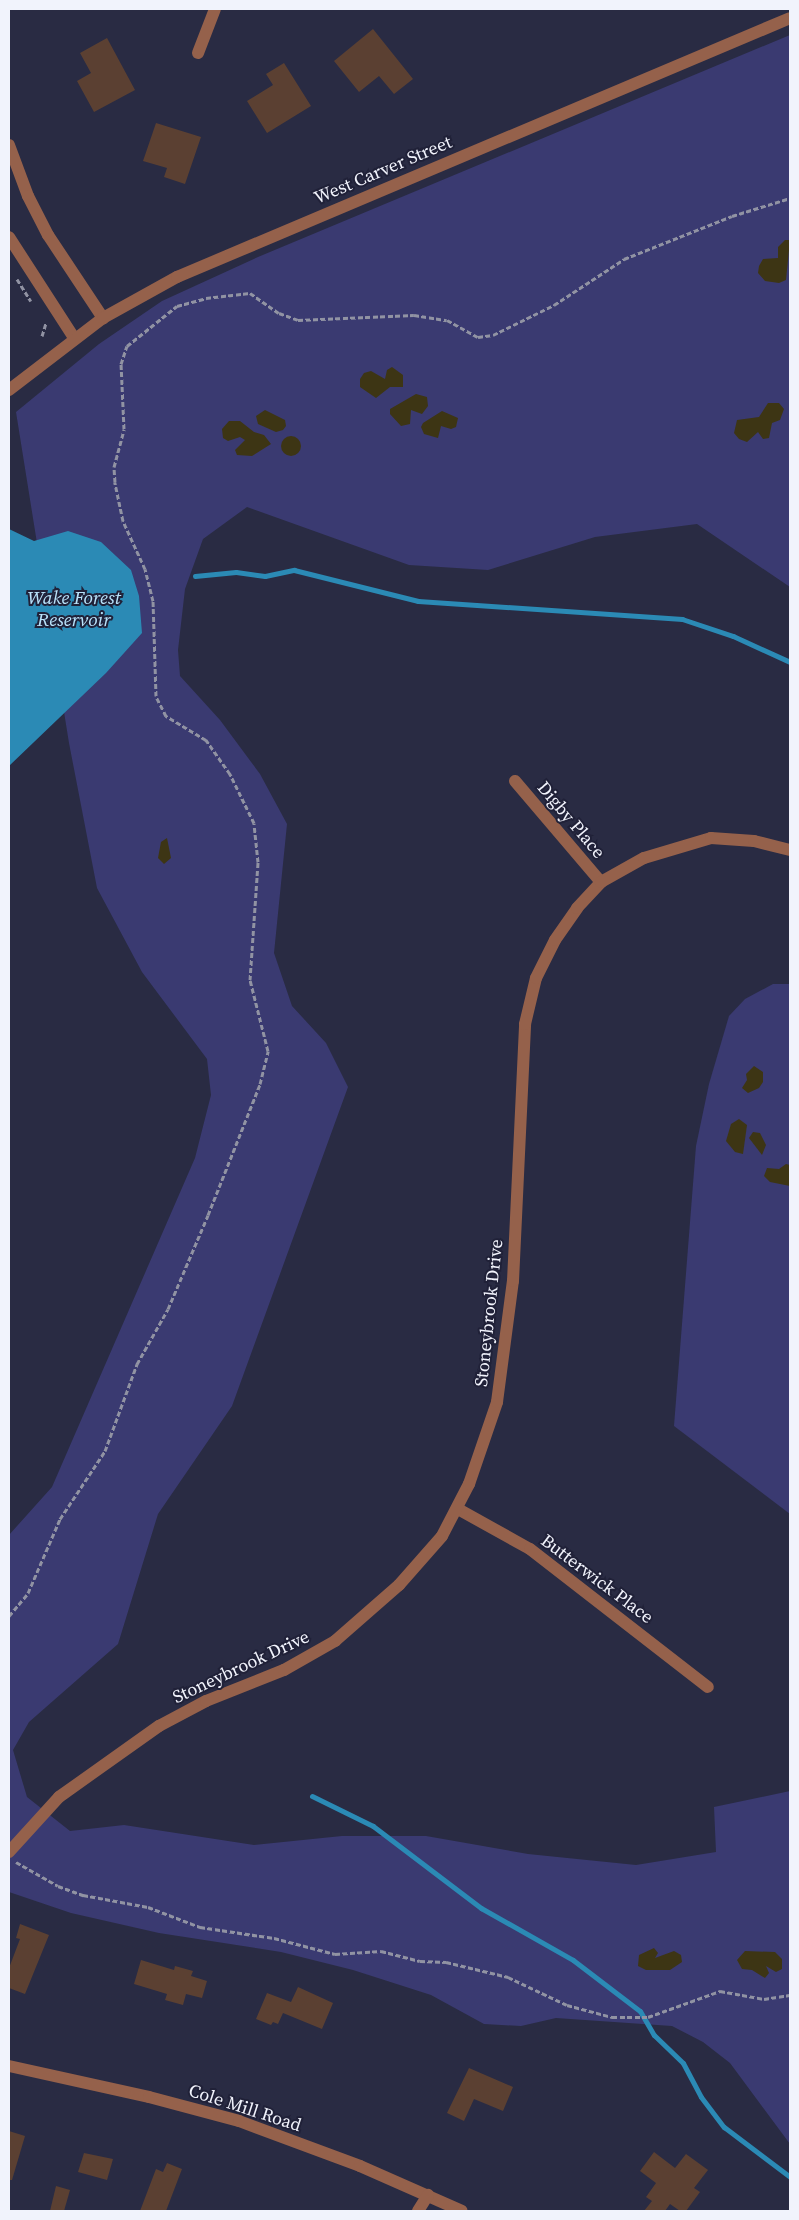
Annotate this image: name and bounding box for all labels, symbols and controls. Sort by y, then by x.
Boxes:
street label: West Carver Street [311,131,455,209]
water label: Wake Forest Reservoir [27,587,121,631]
street label: Digby Place [533,777,609,863]
street label: Stoneybrook Drive [471,1238,507,1388]
street label: Butterwick Place [537,1530,657,1628]
street label: Stoneybrook Drive [169,1626,313,1708]
street label: Cole Mill Road [186,2080,304,2136]

